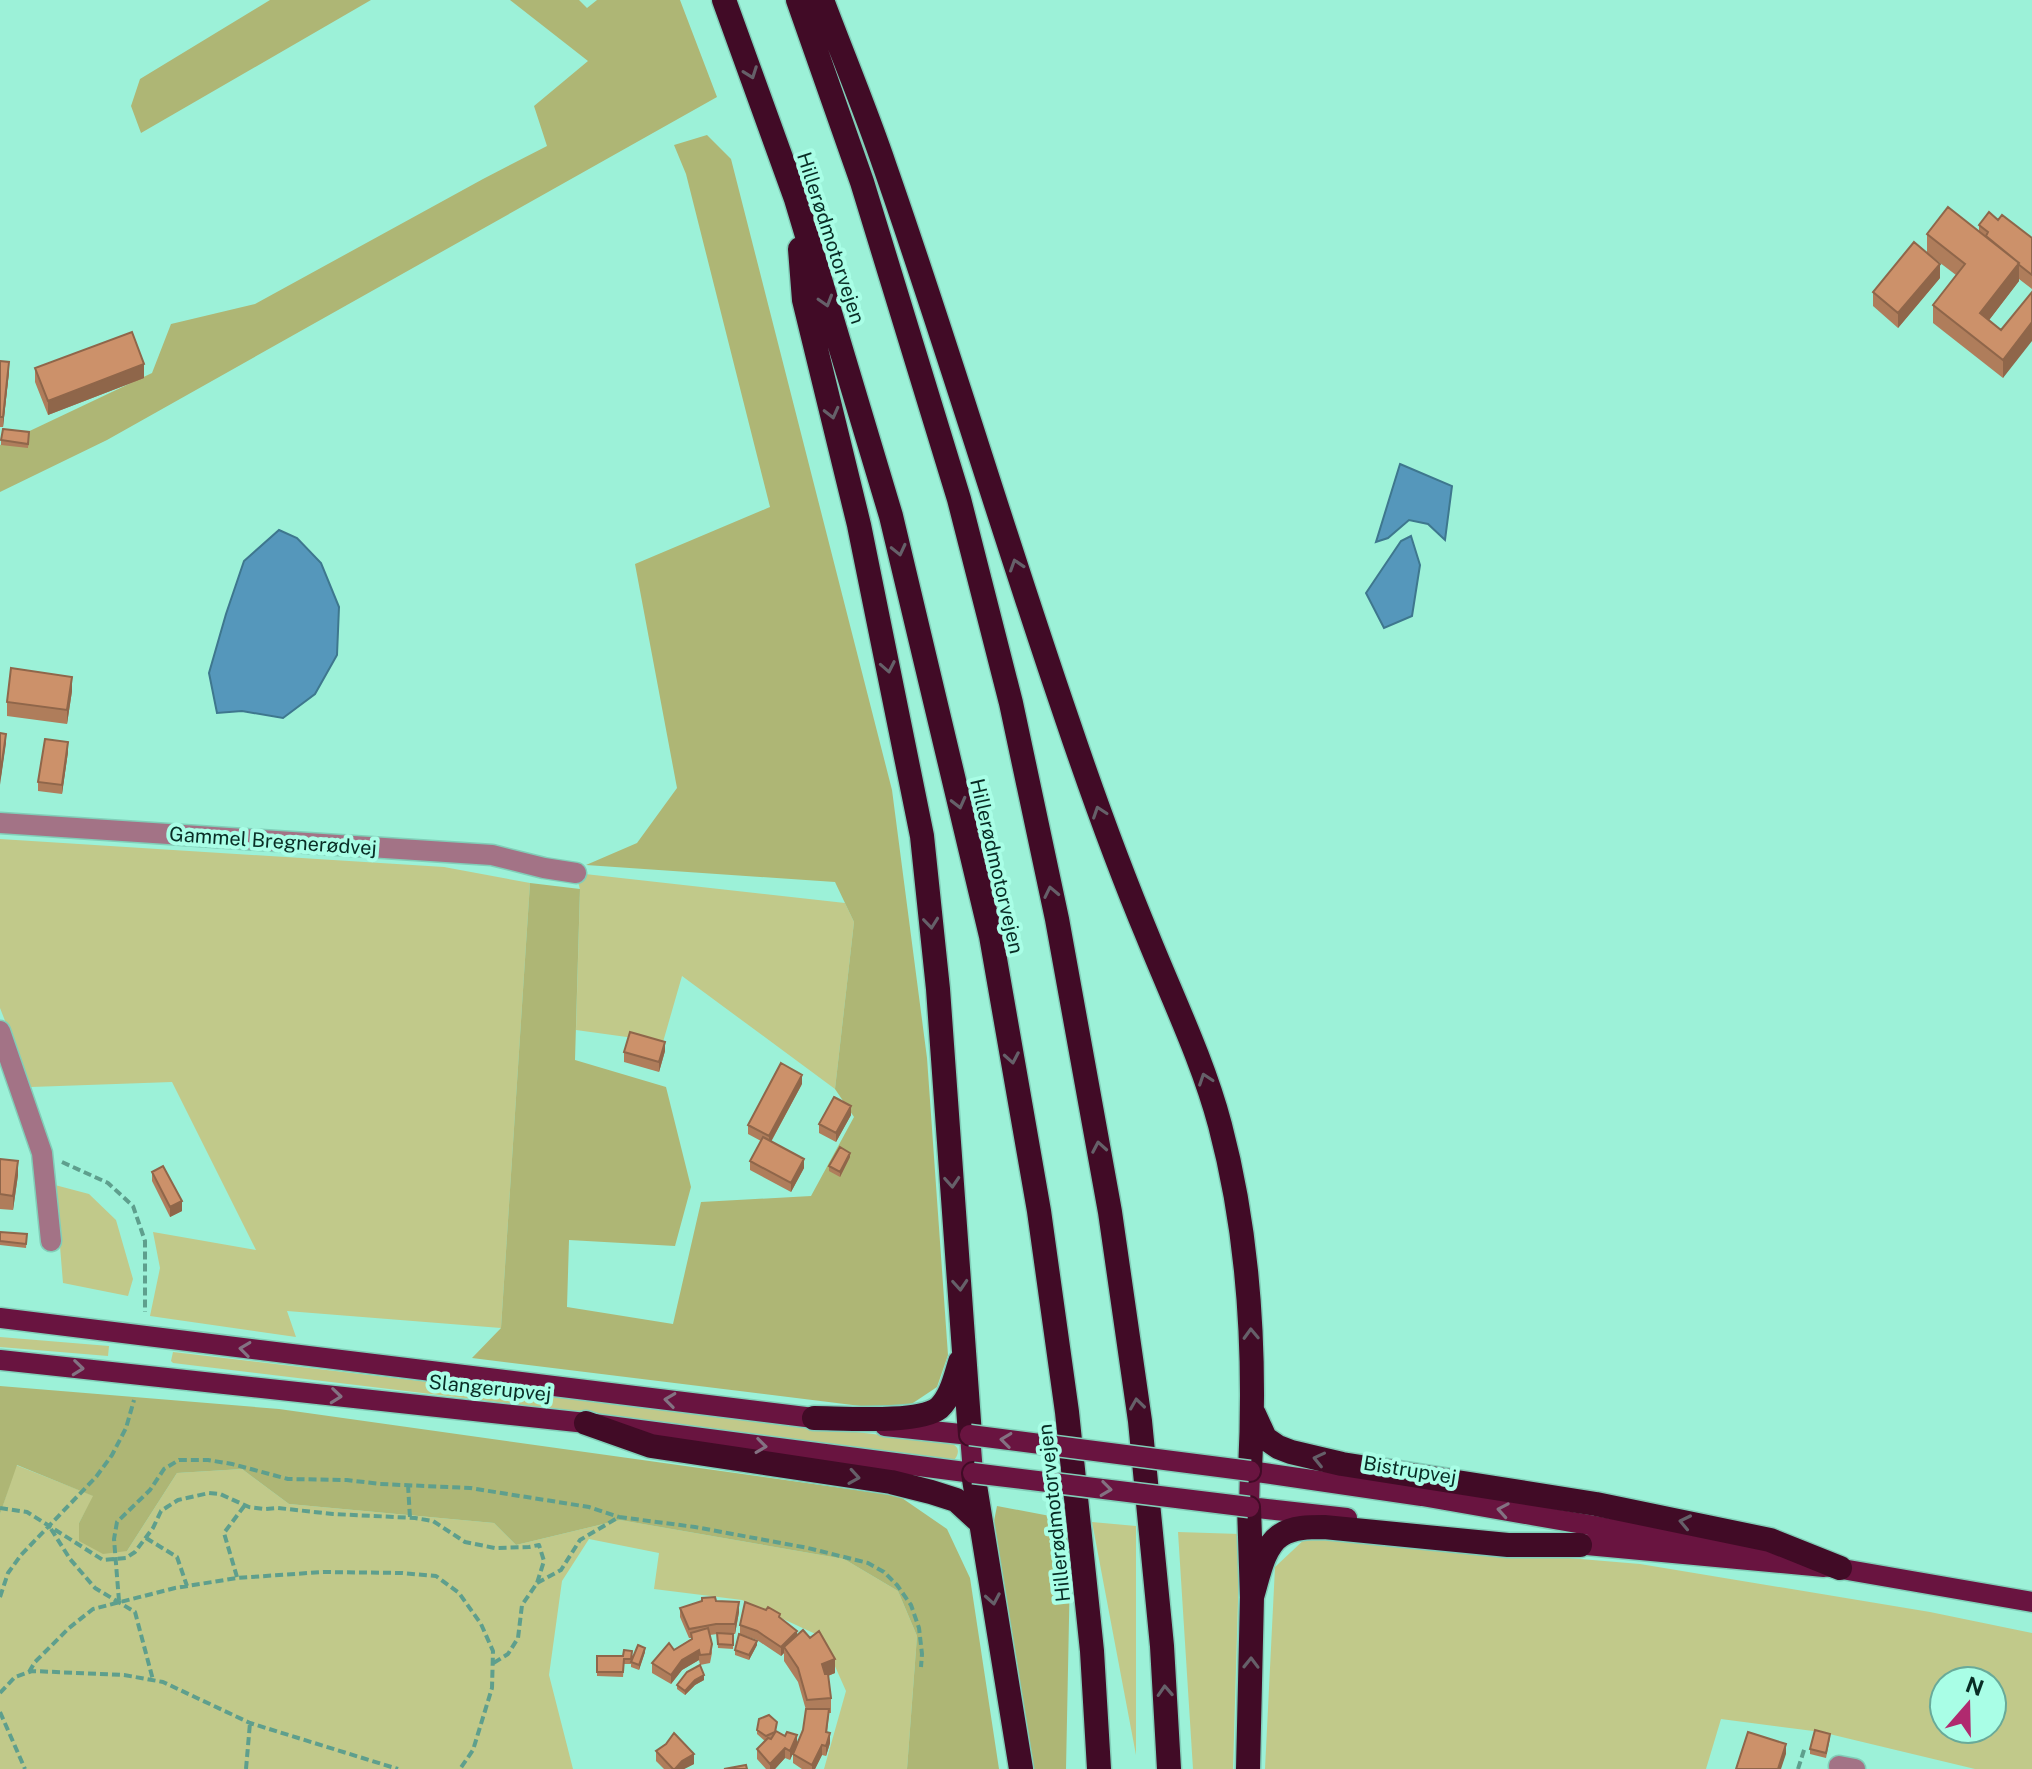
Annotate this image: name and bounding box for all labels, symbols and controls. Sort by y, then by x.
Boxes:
one-way arrow [741,66,758,80]
street label: Hillerødmotorvejen [792,149,870,327]
one-way arrow [817,293,833,307]
one-way arrow [823,406,840,420]
one-way arrow [890,543,907,557]
one-way arrow [1010,559,1026,573]
one-way arrow [879,660,896,674]
street label: Hillerødmotorvejen [965,776,1029,956]
one-way arrow [949,796,966,810]
one-way arrow [1092,805,1109,819]
street label: Gammel Bregnerødvej [168,822,378,860]
one-way arrow [1043,885,1060,899]
one-way arrow [923,917,940,930]
one-way arrow [1003,1051,1020,1064]
one-way arrow [1199,1073,1215,1087]
one-way arrow [1091,1141,1108,1154]
one-way arrow [943,1176,960,1189]
one-way arrow [951,1279,968,1292]
one-way arrow [1242,1327,1260,1340]
one-way arrow [238,1340,251,1357]
one-way arrow [71,1360,84,1377]
street label: Slangerupvej [428,1370,552,1406]
one-way arrow [330,1388,343,1405]
one-way arrow [663,1392,676,1409]
one-way arrow [1129,1398,1146,1411]
street label: Hillerødmotorvejen [1033,1423,1075,1603]
one-way arrow [999,1432,1013,1449]
one-way arrow [755,1437,768,1454]
one-way arrow [1313,1451,1326,1468]
street label: Bistrupvej [1362,1451,1458,1489]
one-way arrow [847,1467,861,1484]
one-way arrow [1099,1480,1113,1497]
one-way arrow [1496,1502,1510,1519]
one-way arrow [1679,1515,1692,1532]
one-way arrow [984,1592,1001,1605]
one-way arrow [1242,1656,1259,1669]
north arrow [1928,1665,2008,1745]
text: N [1962,1671,1987,1701]
one-way arrow [1156,1684,1173,1697]

